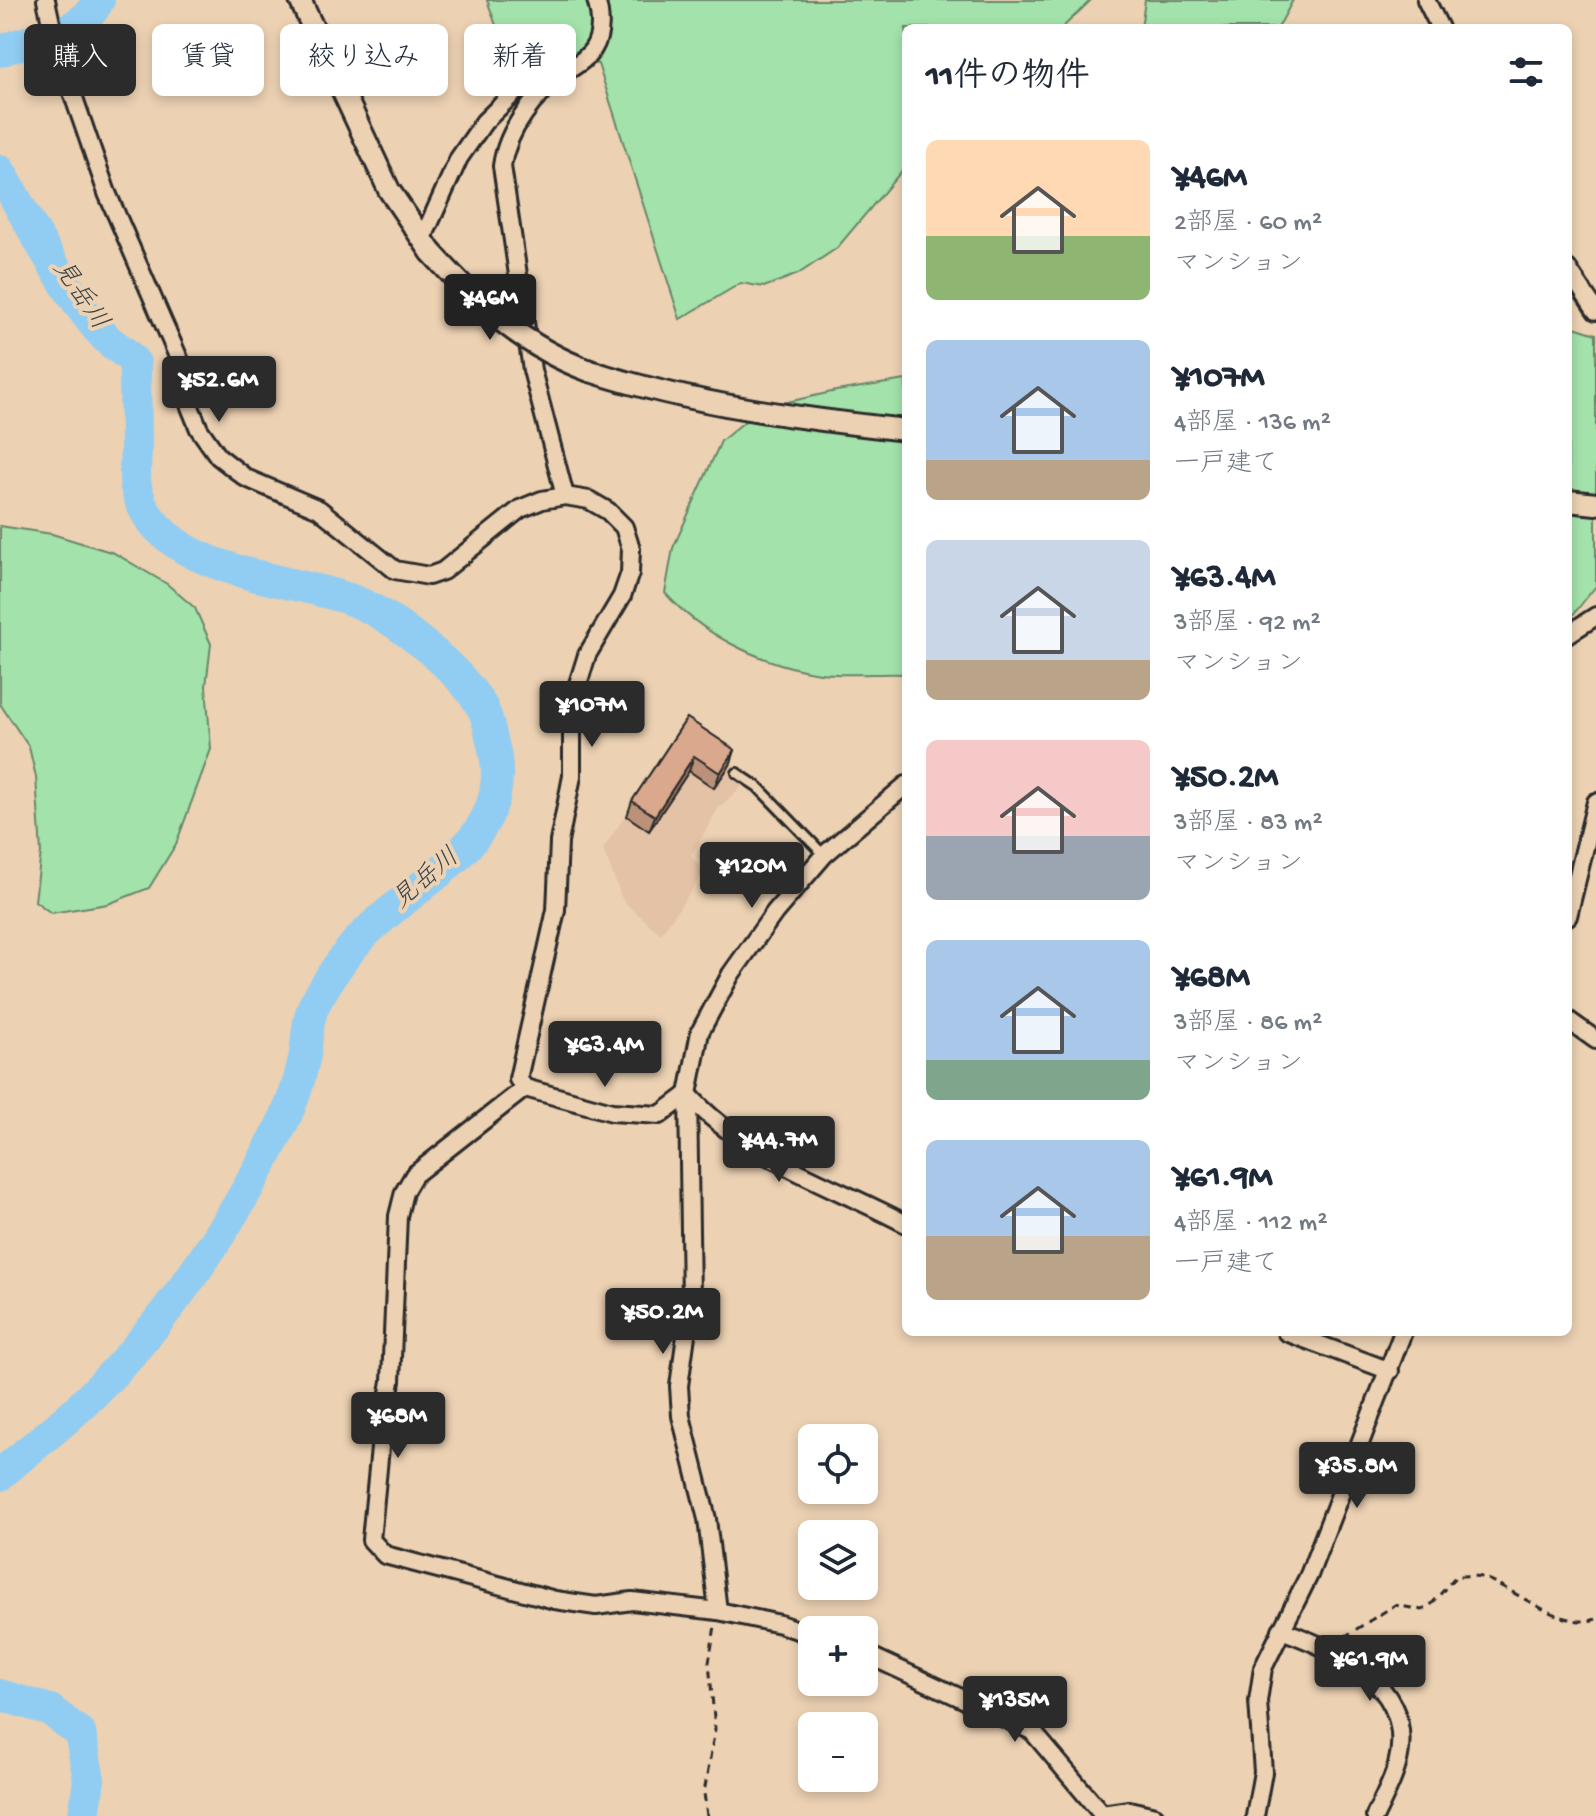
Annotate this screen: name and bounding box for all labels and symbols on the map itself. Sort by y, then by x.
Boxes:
water label: 見岳川 [44,254,114,337]
pin: ¥46M [443,274,537,342]
pin: ¥52.6M [154,356,284,424]
pin: ¥107M [536,681,648,749]
water label: 見岳川 [387,842,467,917]
pin: ¥120M [696,842,808,910]
pin: ¥63.4M [540,1021,670,1089]
pin: ¥44.7M [714,1116,844,1184]
pin: ¥50.2M [598,1288,728,1356]
pin: ¥68M [351,1392,445,1460]
pin: ¥35.8M [1292,1442,1422,1510]
pin: ¥61.9M [1305,1635,1435,1703]
pin: ¥135M [959,1676,1071,1744]

